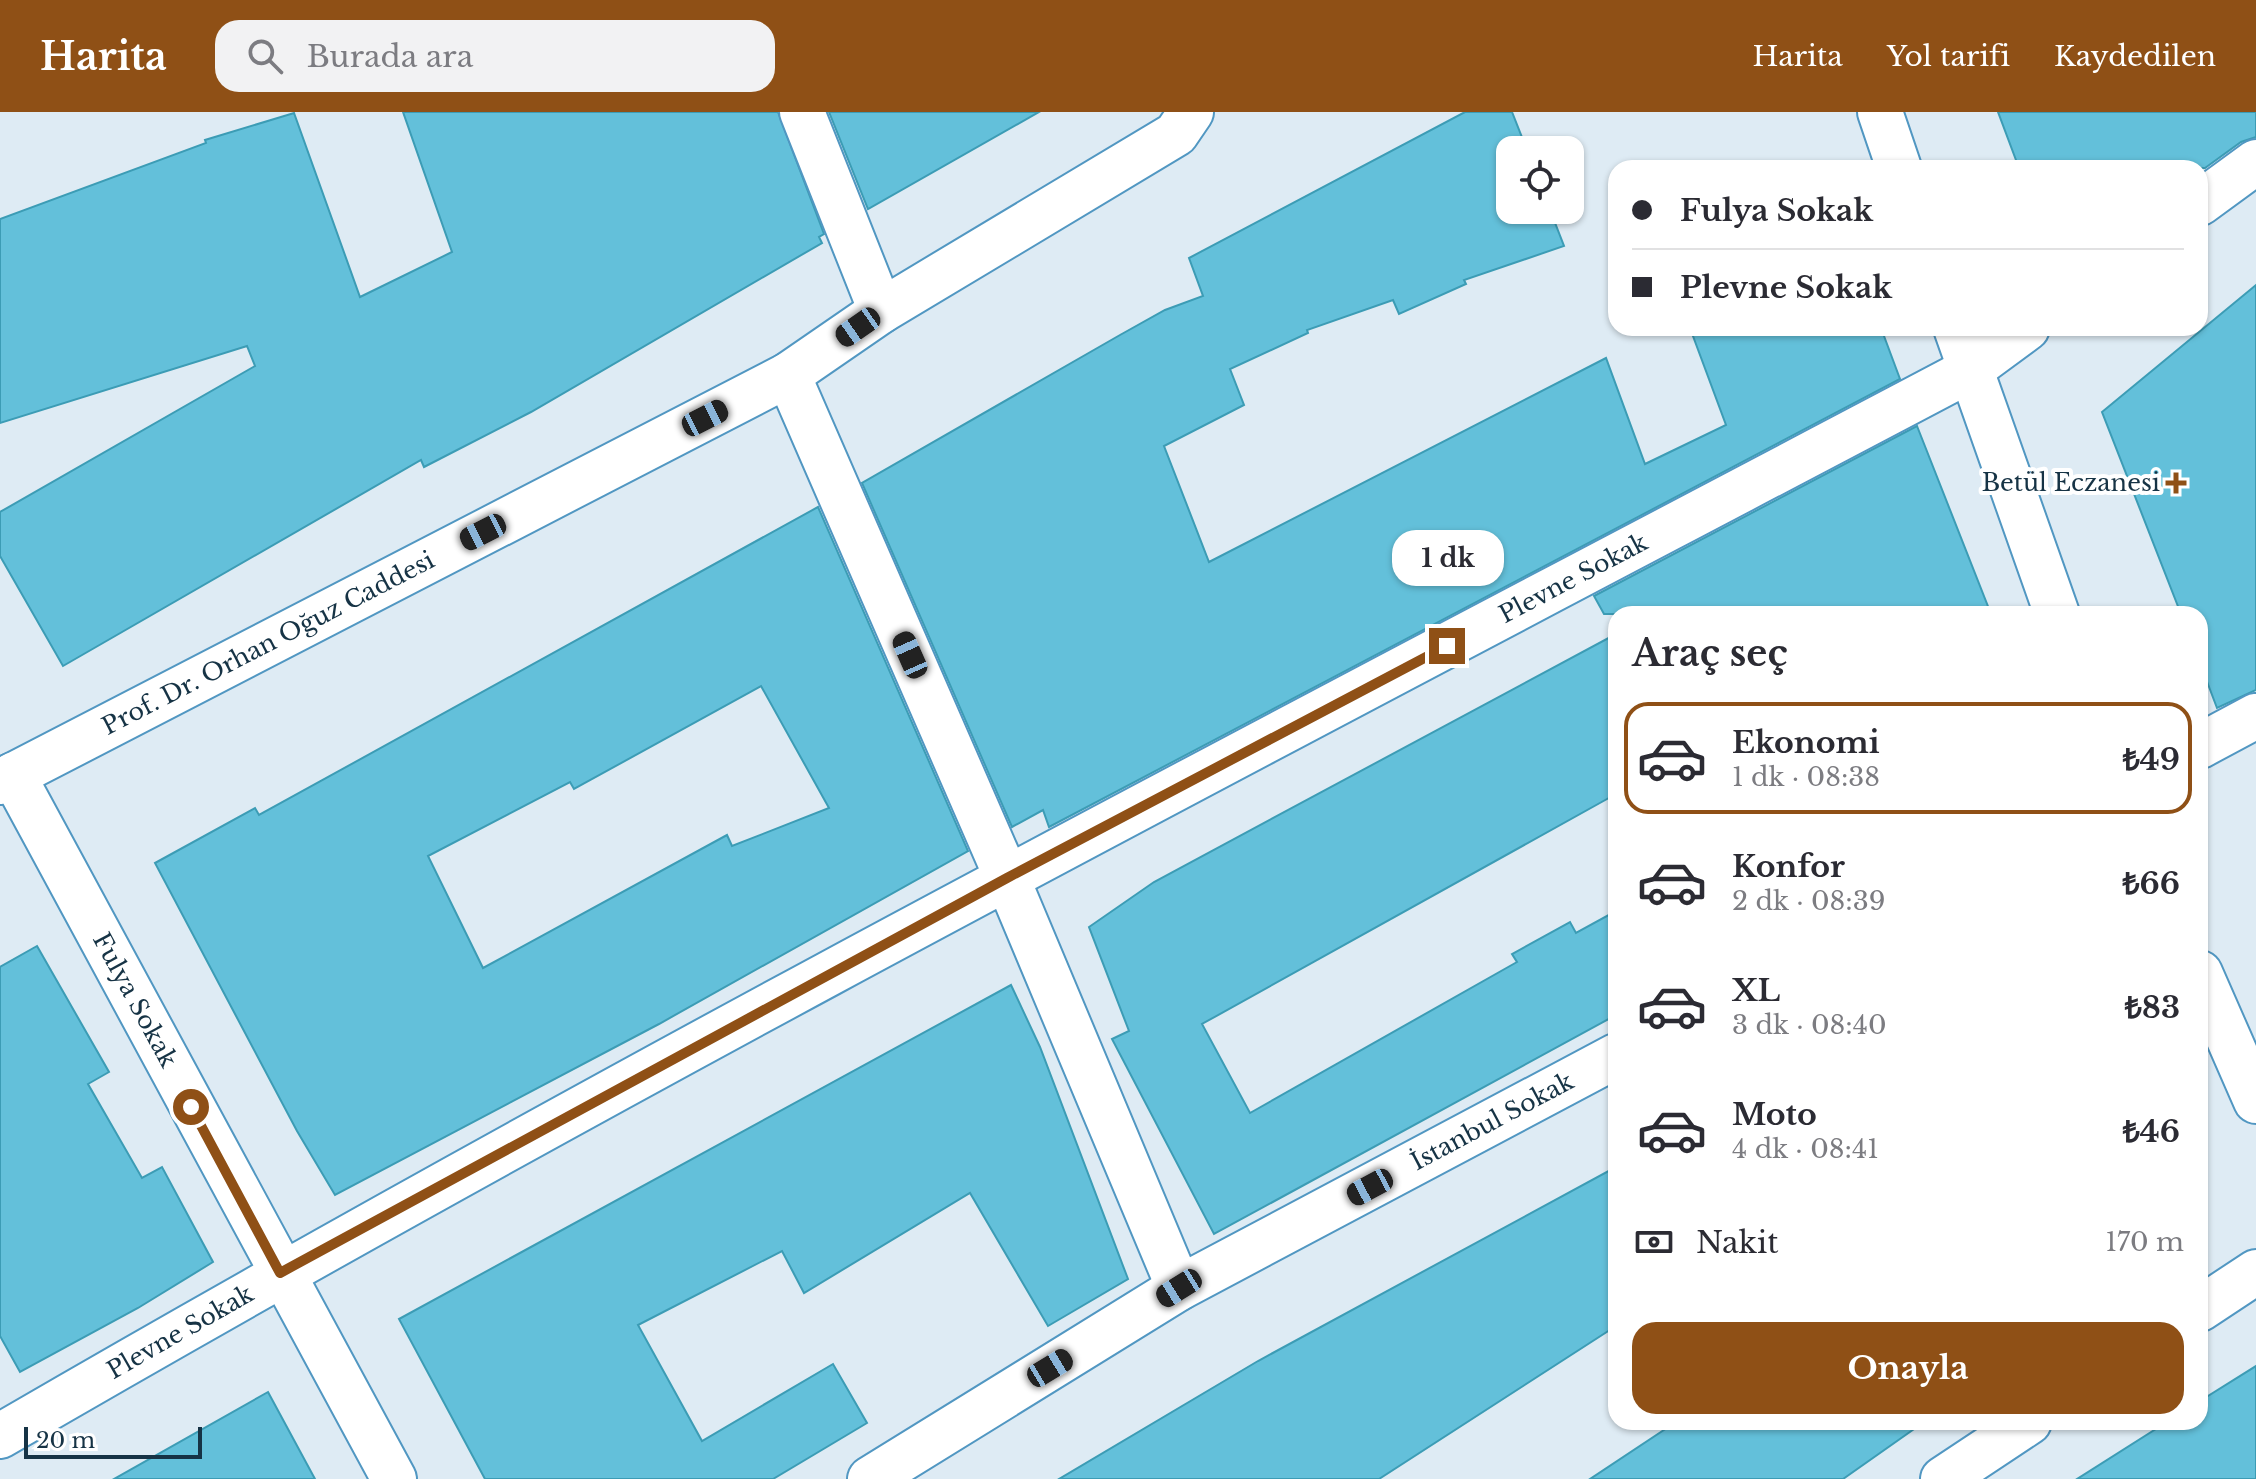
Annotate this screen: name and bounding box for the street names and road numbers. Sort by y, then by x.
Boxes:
street label: Plevne Sokak [1494,527,1653,629]
street label: Prof. Dr. Orhan Oğuz Caddesi [97,545,439,741]
street label: Fulya Sokak [87,927,184,1072]
street label: İstanbul Sokak [1406,1066,1579,1176]
street label: Plevne Sokak [102,1279,259,1385]

